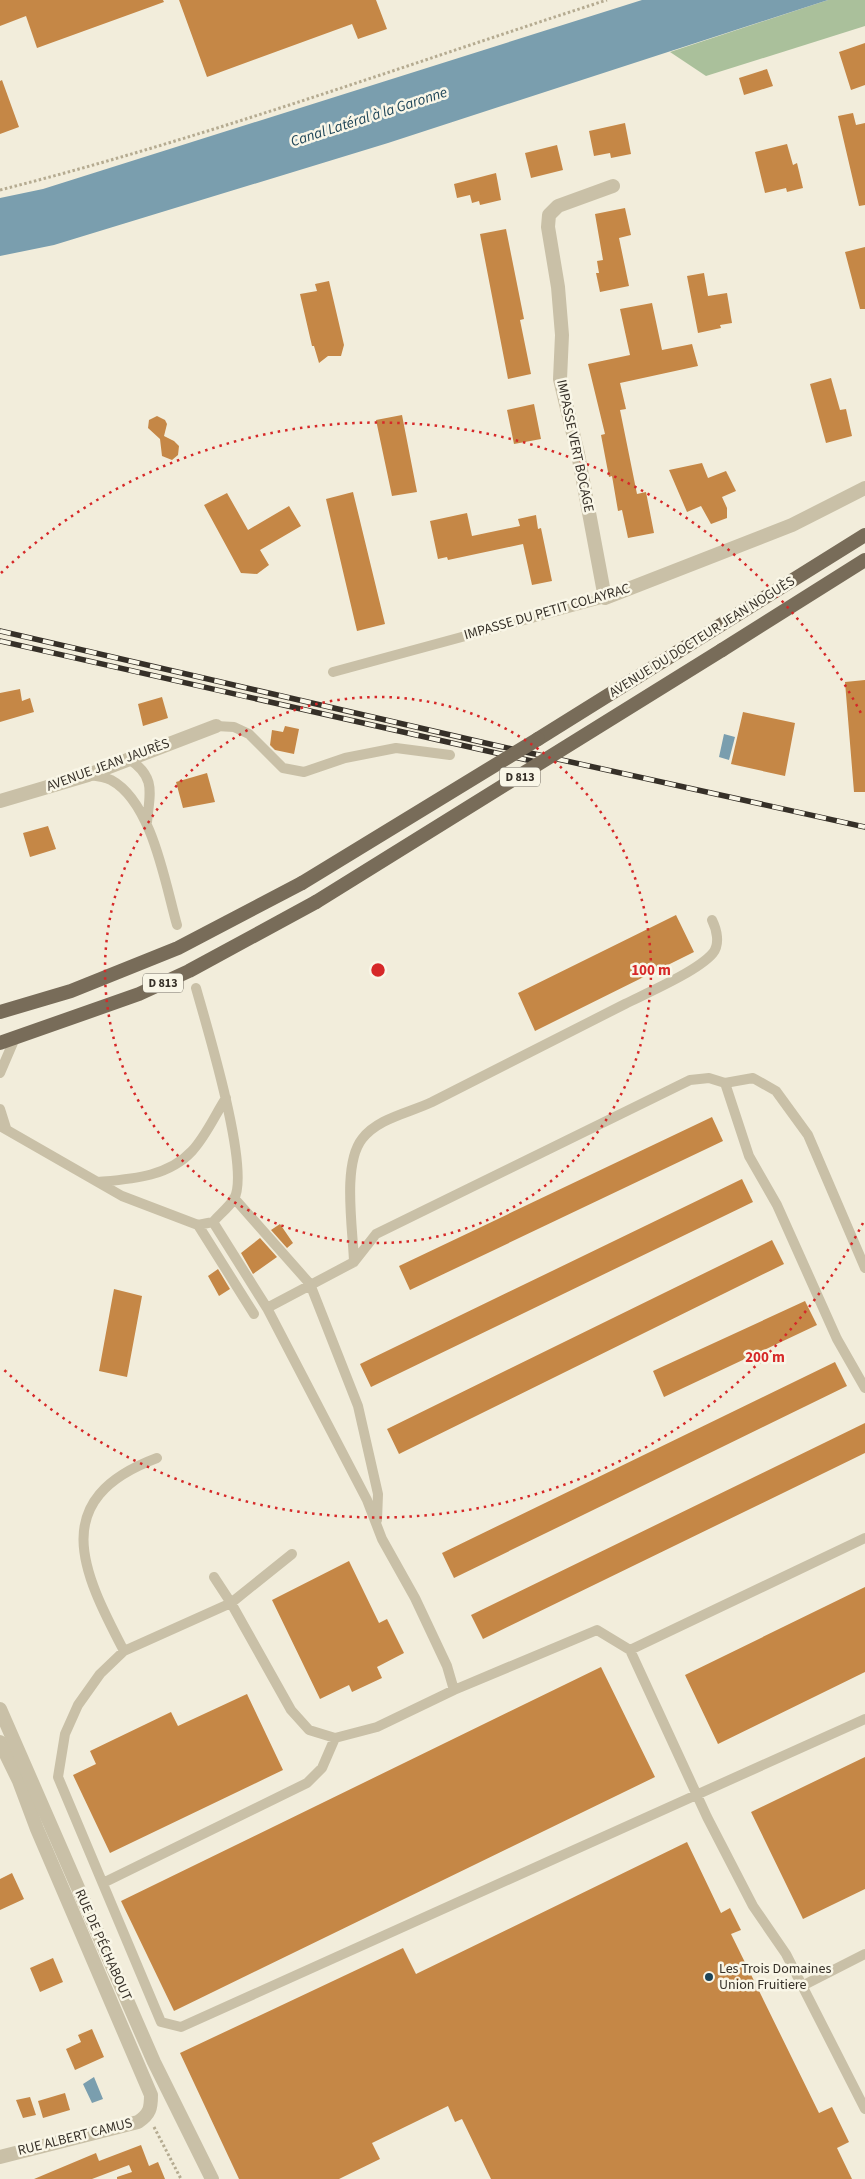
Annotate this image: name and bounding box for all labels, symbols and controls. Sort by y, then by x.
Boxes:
water label: Canal Latéral à la Garonne [288,82,450,152]
street label: IMPASSE VERT BOCAGE [551,378,599,514]
street label: AVENUE DU DOCTEUR JEAN NOGUÈS [605,571,799,703]
street label: IMPASSE DU PETIT COLAYRAC [462,579,632,645]
street label: AVENUE JEAN JAURÈS [44,733,172,797]
road number: D 813 [500,768,540,786]
text: 100 m [631,960,671,981]
centre of rings [369,961,387,979]
road number: D 813 [143,974,183,992]
text: 200 m [745,1347,785,1368]
street label: RUE DE PÉCHABOUT [69,1886,137,2004]
place label: Les Trois Domaines Union Fruitiere [719,1959,831,1995]
marker: Les Trois Domaines Union Fruitiere [703,1971,715,1983]
street label: RUE ALBERT CAMUS [16,2113,134,2161]

